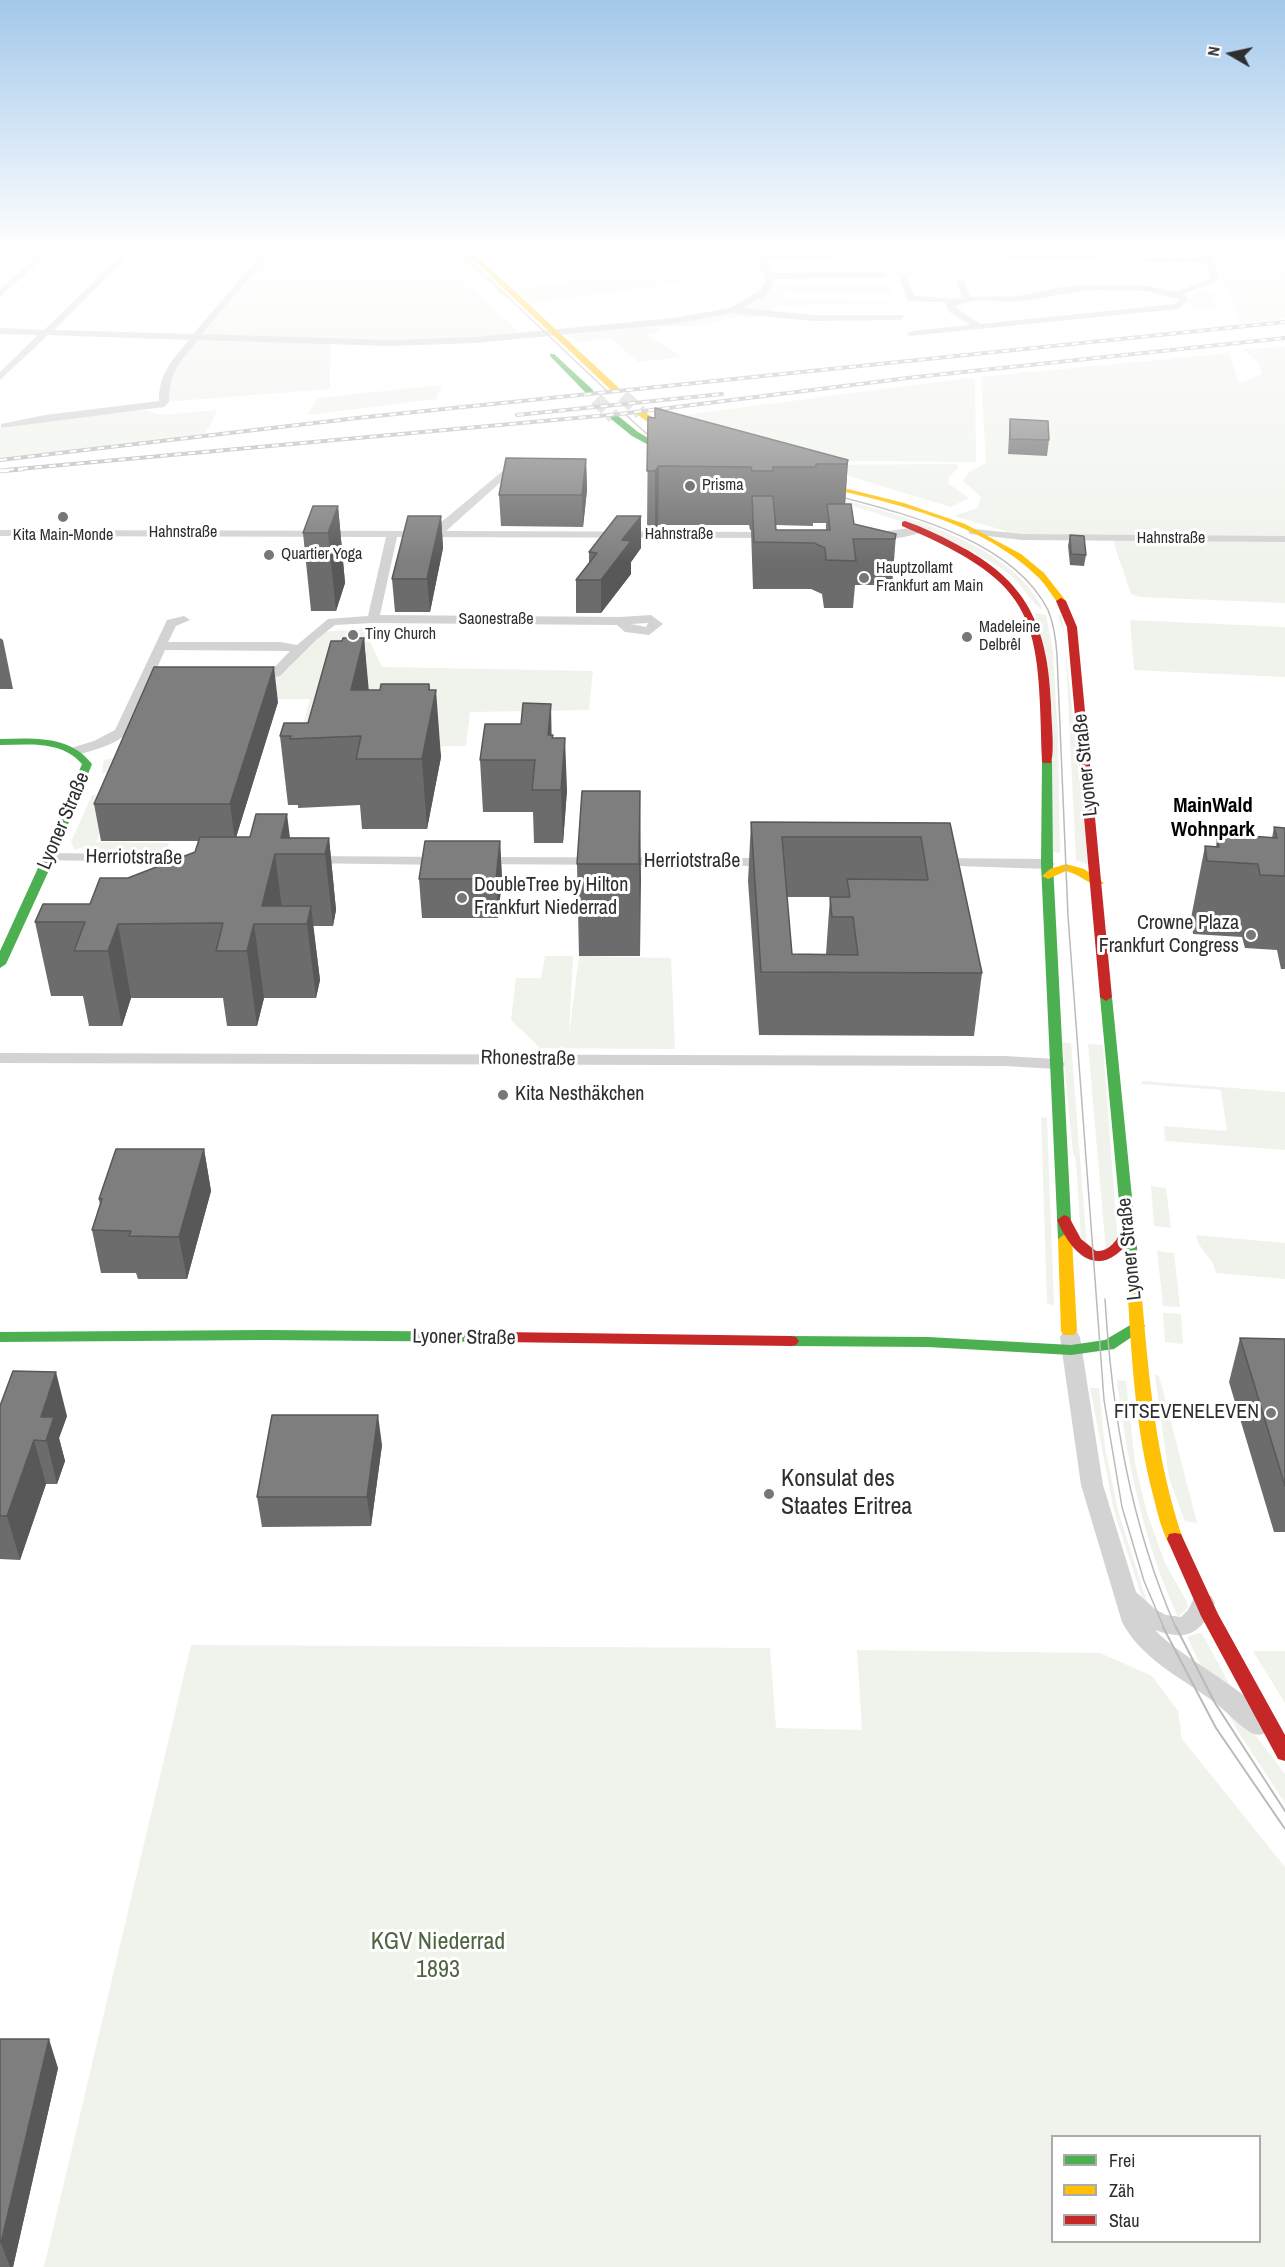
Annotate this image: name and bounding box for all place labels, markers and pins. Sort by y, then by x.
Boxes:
place label: Prisma [702,476,744,496]
marker: Prisma [683,479,697,493]
marker: Kita Main-Monde [56,510,70,524]
place label: Kita Main-Monde [13,526,113,546]
place label: Quartier Yoga [281,545,362,565]
marker: Quartier Yoga [262,548,276,562]
place label: Hauptzollamt Frankfurt am Main [876,559,983,597]
marker: Hauptzollamt Frankfurt am Main [857,571,871,585]
place label: Madeleine Delbrêl [979,618,1040,656]
place label: Tiny Church [365,625,436,645]
marker: Tiny Church [346,628,360,642]
marker: Madeleine Delbrêl [960,630,974,644]
place label: DoubleTree by Hilton Frankfurt Niederrad [474,874,628,921]
marker: DoubleTree by Hilton Frankfurt Niederrad [455,891,469,905]
place label: Crowne Plaza Frankfurt Congress [1099,912,1239,959]
marker: Crowne Plaza Frankfurt Congress [1244,928,1258,942]
place label: Kita Nesthäkchen [515,1083,644,1107]
marker: Kita Nesthäkchen [496,1088,510,1102]
place label: FITSEVENELEVEN [1114,1401,1259,1425]
marker: FITSEVENELEVEN [1264,1406,1278,1420]
place label: Konsulat des Staates Eritrea [781,1466,912,1522]
marker: Konsulat des Staates Eritrea [762,1487,776,1501]

